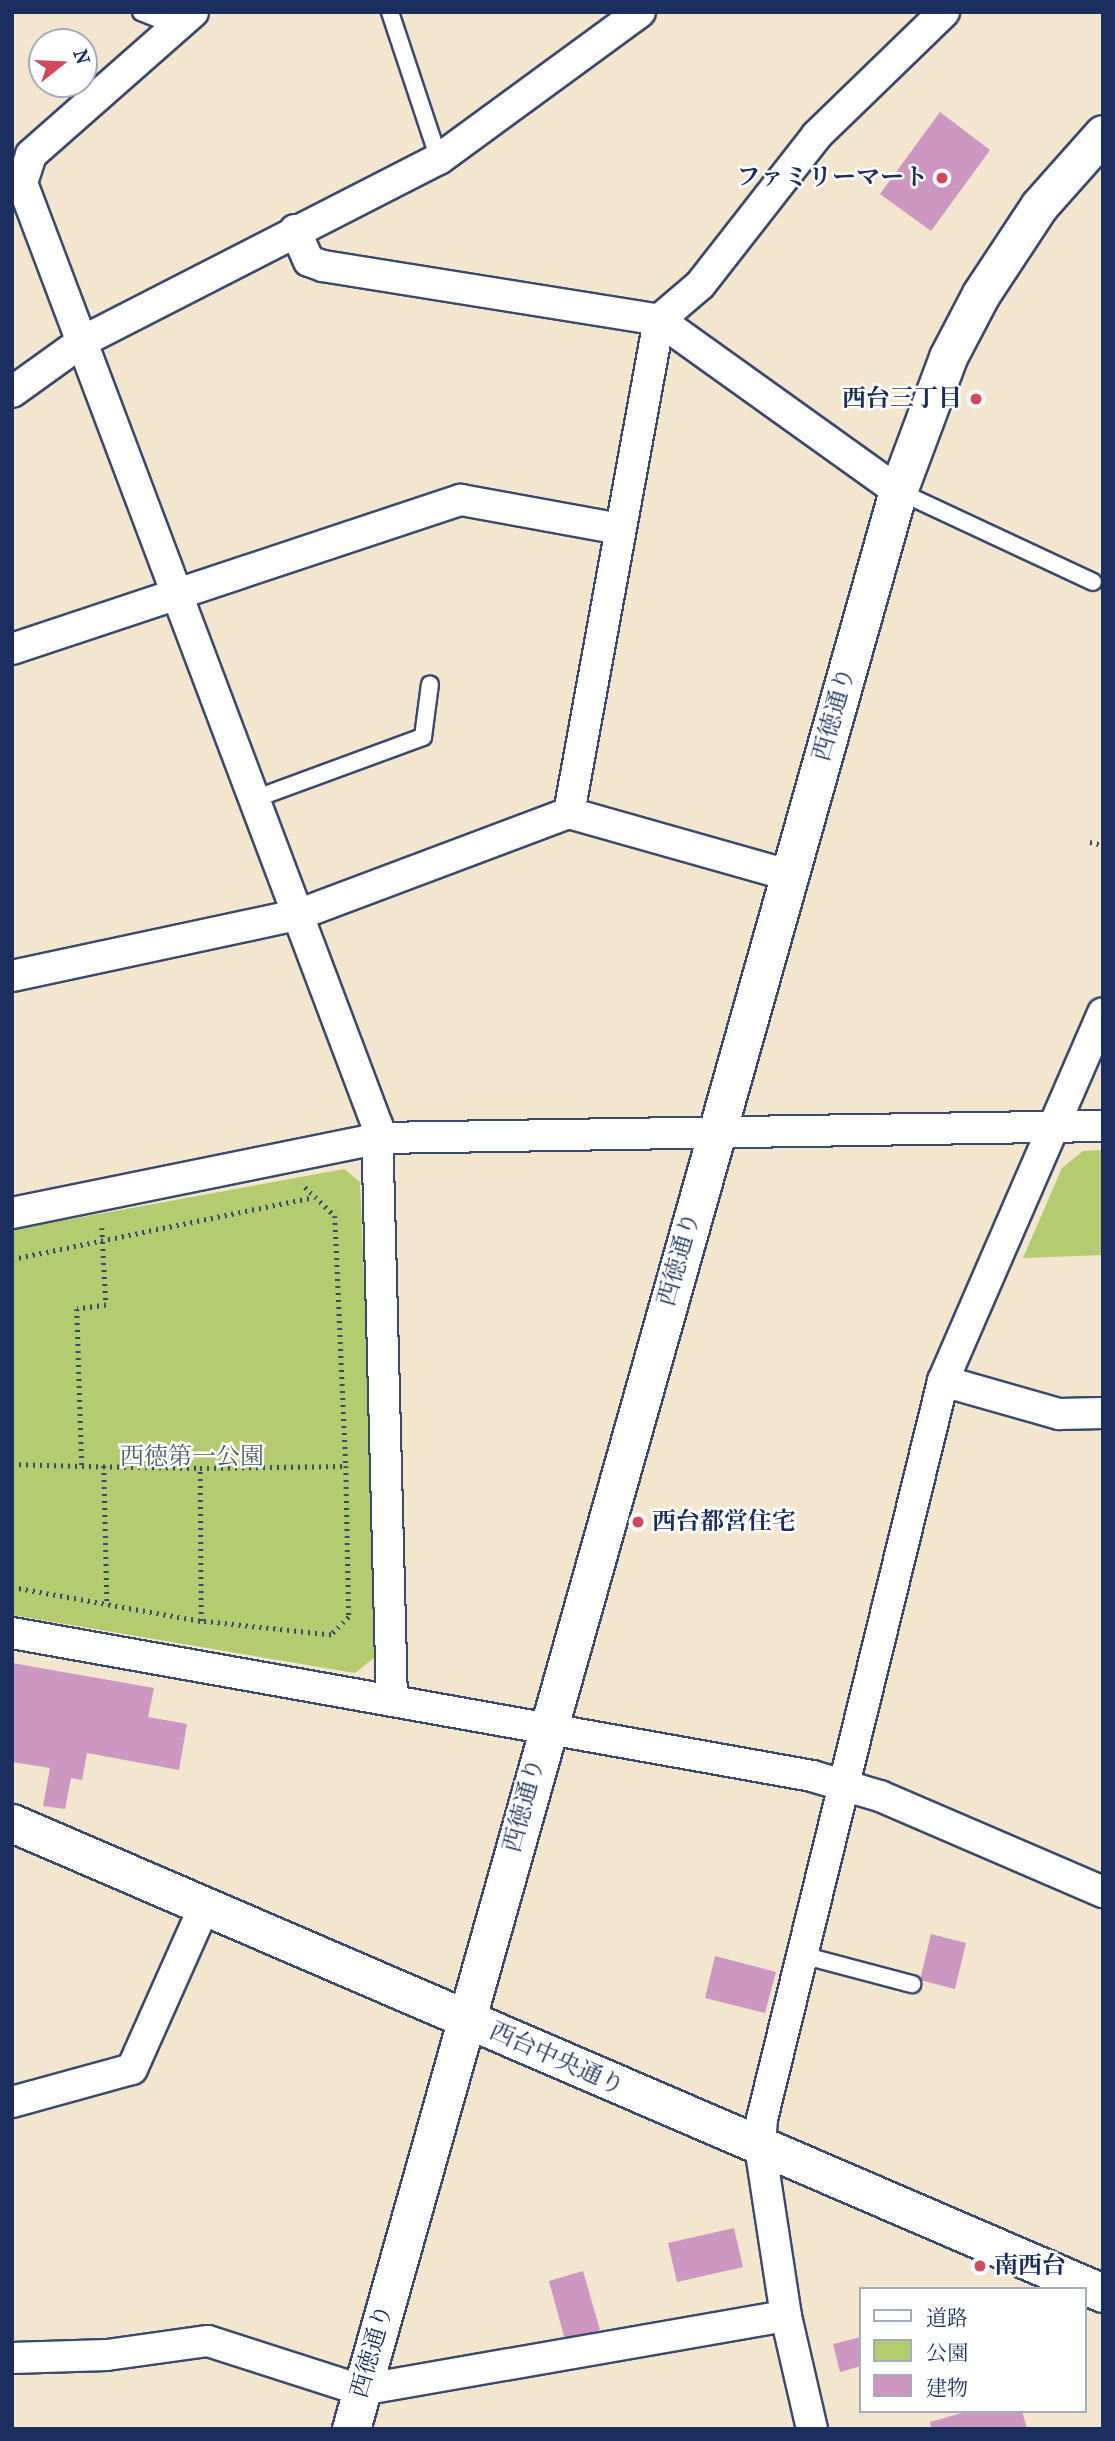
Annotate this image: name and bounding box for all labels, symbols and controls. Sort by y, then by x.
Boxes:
north arrow [28,28,98,98]
text: N [68,47,94,67]
place label: ファミリーマート [736,164,928,192]
marker: ファミリーマート [934,170,950,186]
place label: 西台三丁目 [842,385,962,413]
marker: 西台三丁目 [968,391,984,407]
street label: 西徳通り [807,664,861,764]
street label: 西徳通り [652,1209,706,1309]
park label: 西徳第一公園 [120,1443,264,1471]
place label: 西台都営住宅 [652,1508,796,1536]
marker: 西台都営住宅 [630,1514,646,1530]
street label: 西徳通り [498,1755,550,1855]
street label: 西台中央通り [485,2017,629,2101]
place label: 南西台 [994,2252,1066,2280]
marker: 南西台 [972,2258,988,2274]
legend [860,2287,1087,2413]
street label: 西徳通り [345,2301,399,2401]
text: 道路 [926,2306,968,2330]
text: 公園 [926,2341,968,2365]
text: 建物 [926,2376,968,2400]

